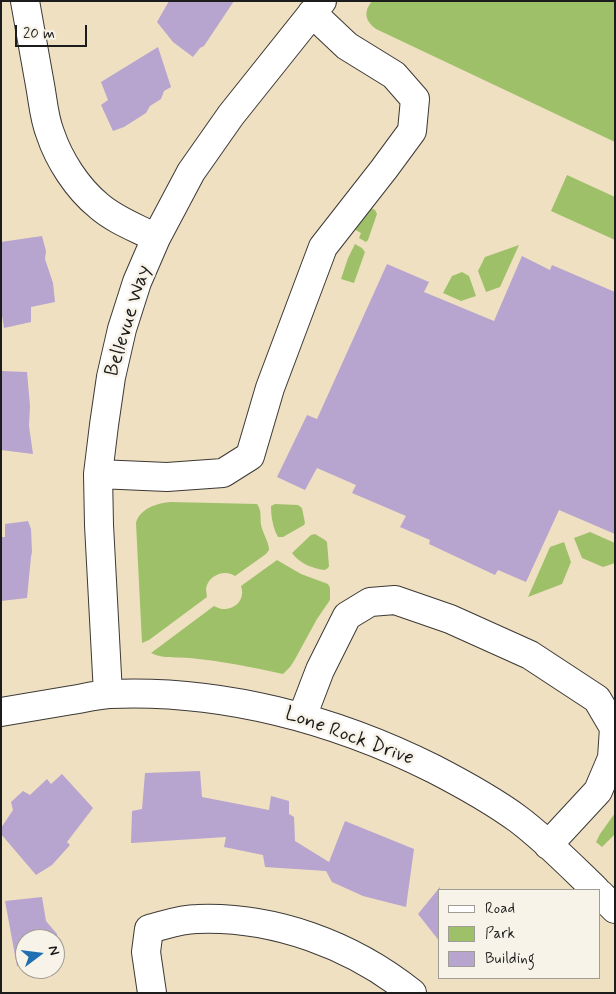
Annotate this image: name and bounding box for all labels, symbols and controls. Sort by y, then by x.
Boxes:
scale bar [18,15,90,47]
text: 20 m [23,24,55,44]
street label: Bellevue Way [101,262,157,380]
street label: Lone Rock Drive [281,703,417,771]
legend [438,889,601,979]
text: Road [485,899,515,919]
text: Park [485,924,515,944]
north arrow [15,929,65,979]
text: N [44,944,63,957]
text: Building [485,949,535,969]

